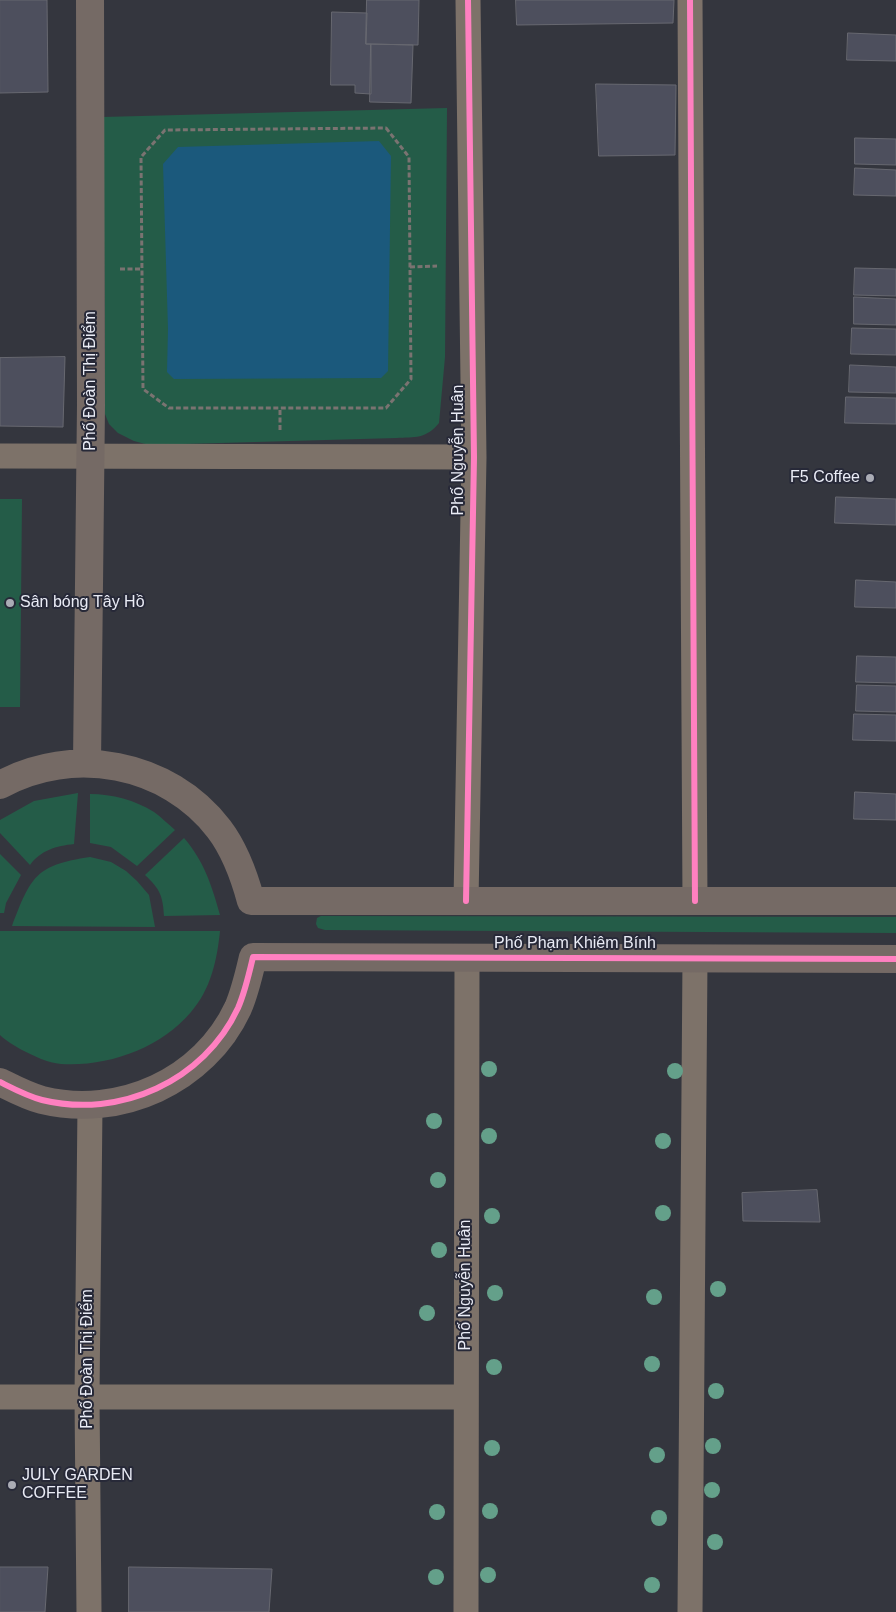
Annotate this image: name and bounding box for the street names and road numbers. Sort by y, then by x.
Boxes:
street label: Phố Đoàn Thị Điểm [81,311,101,451]
street label: Phố Nguyễn Huân [449,385,469,515]
street label: Phố Phạm Khiêm Bính [494,934,656,954]
street label: Phố Nguyễn Huân [456,1220,476,1350]
street label: Phố Đoàn Thị Điểm [78,1289,98,1429]

